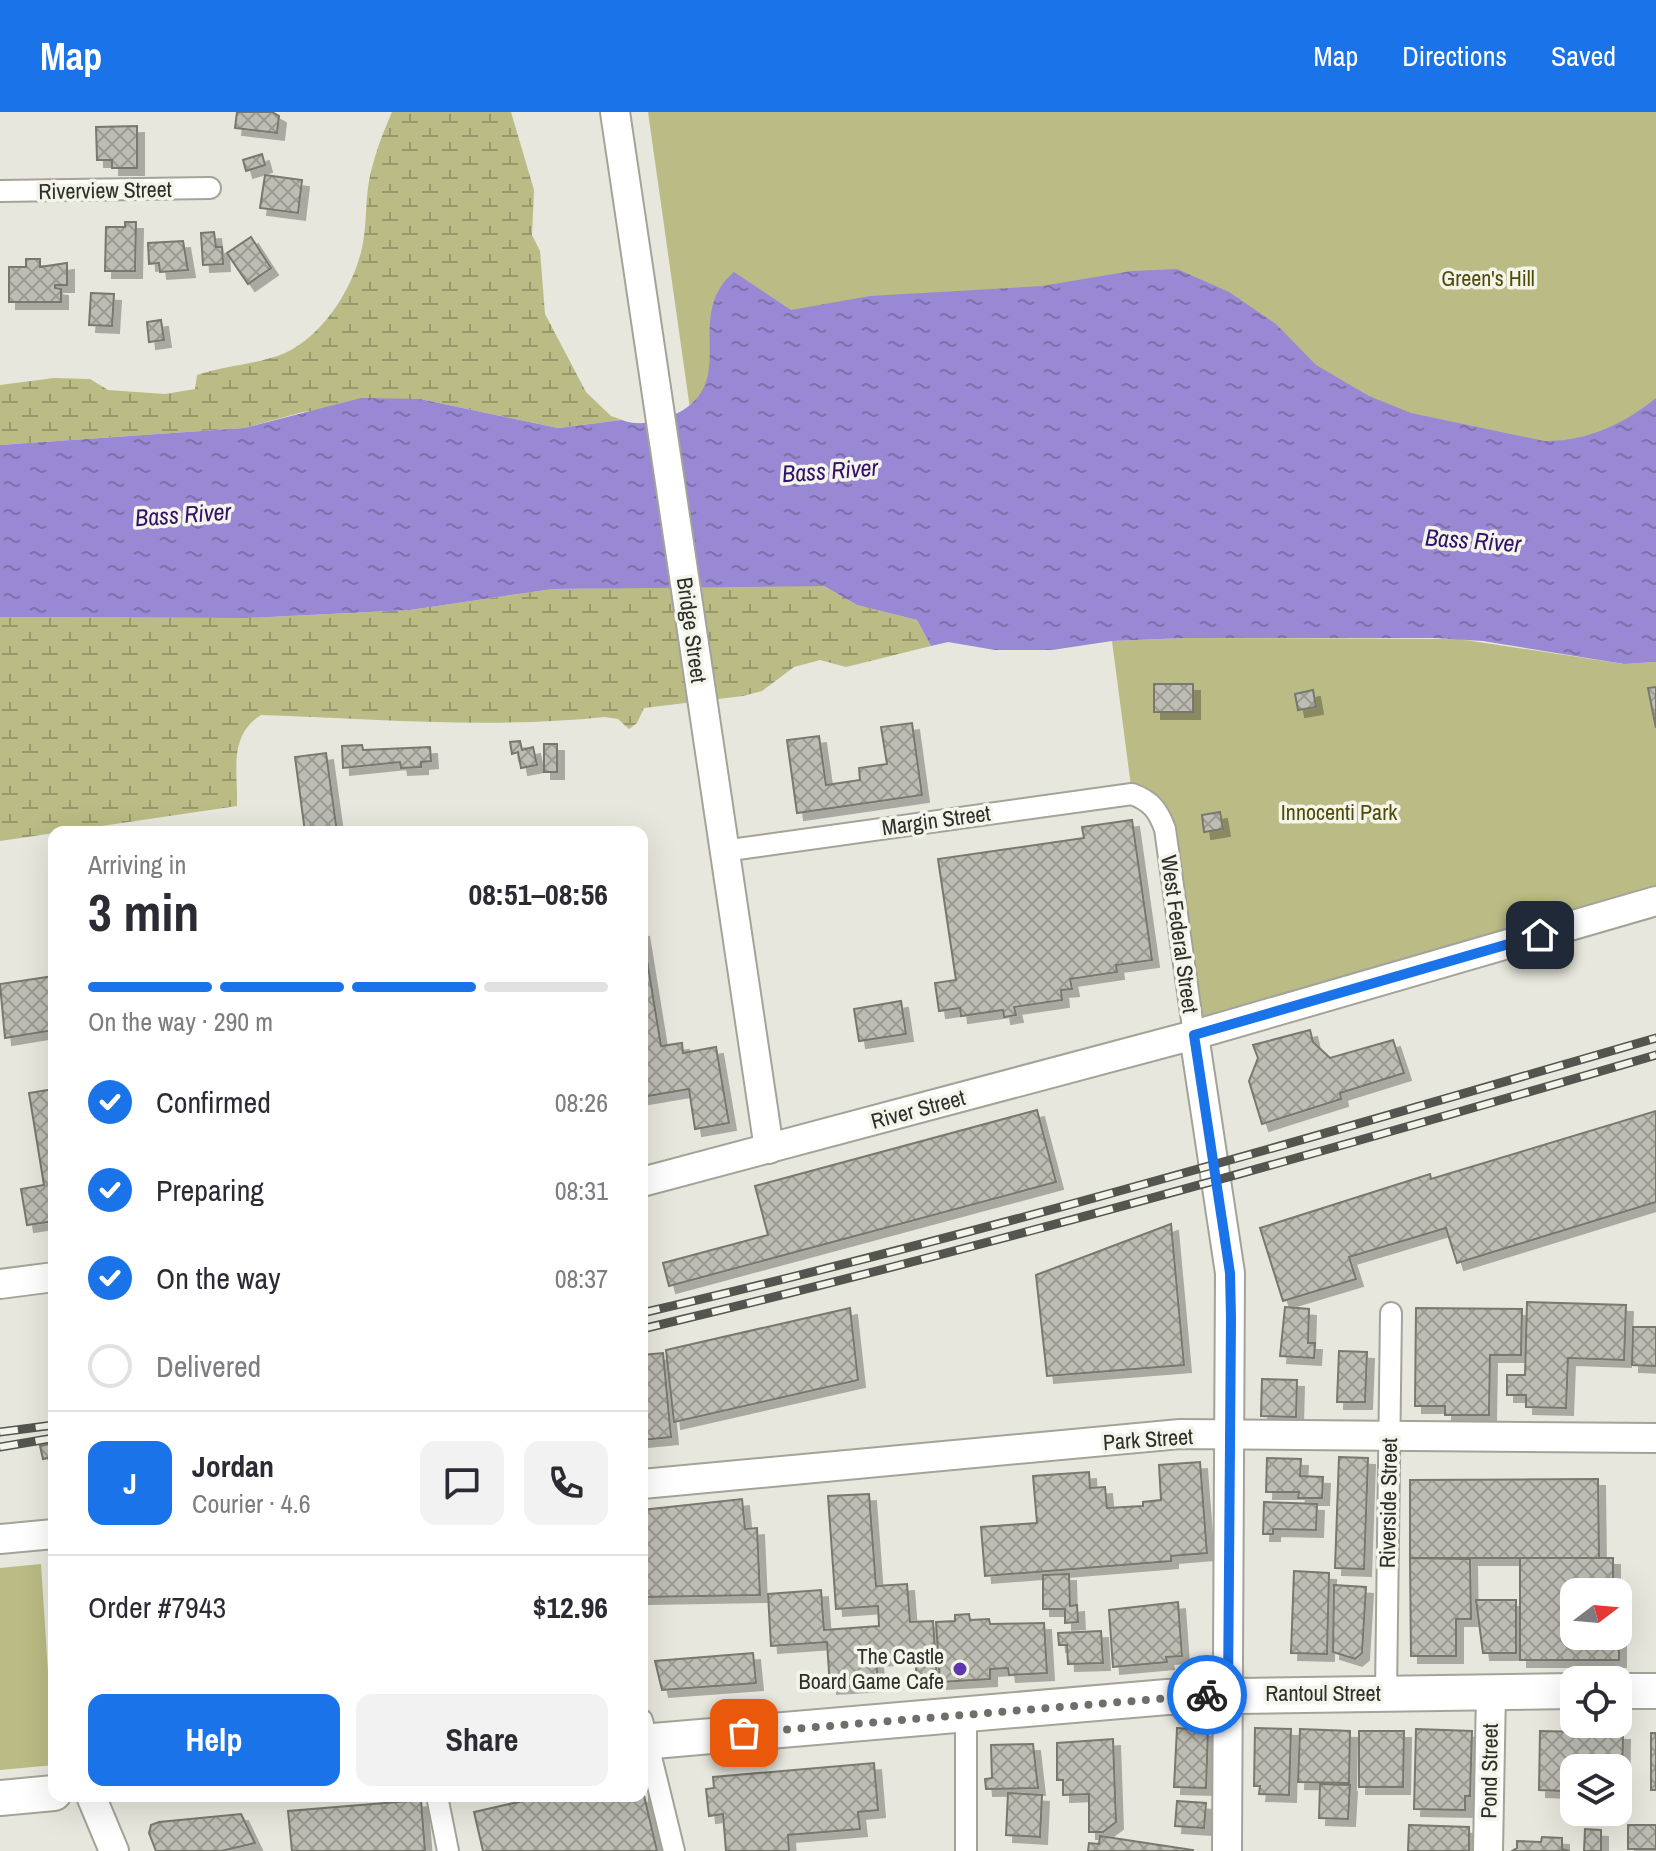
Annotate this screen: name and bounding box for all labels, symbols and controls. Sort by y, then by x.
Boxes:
text: Map [40,31,102,82]
text: Map [1314,37,1358,75]
text: Directions [1402,37,1507,75]
text: Saved [1551,37,1616,75]
street label: Riverview Street [38,174,172,206]
park label: Green's Hill [1441,263,1535,293]
water label: Bass River [781,451,880,489]
water label: Bass River [134,495,233,533]
water label: Bass River [1424,521,1524,559]
street label: Bridge Street [670,575,714,685]
park label: Innocenti Park [1281,797,1398,827]
street label: Margin Street [880,798,992,842]
text: Arriving in [88,847,186,882]
street label: West Federal Street [1154,853,1206,1015]
text: 08:51–08:56 [469,874,608,914]
text: 3 min [88,877,199,947]
pin [1506,901,1574,969]
icon: home [1518,913,1562,957]
text: On the way · 290 m [88,1004,273,1039]
icon: check [88,1080,132,1124]
text: Confirmed [156,1082,271,1122]
street label: River Street [868,1082,968,1136]
text: 08:26 [555,1085,608,1120]
icon: check [88,1168,132,1212]
text: Preparing [156,1170,264,1210]
text: 08:31 [555,1173,608,1208]
icon: check [88,1256,132,1300]
text: On the way [156,1258,280,1298]
text: 08:37 [555,1261,608,1296]
text: Delivered [156,1346,261,1386]
street label: Park Street [1102,1421,1194,1457]
street label: Riverside Street [1372,1438,1404,1568]
button: chat [420,1441,504,1525]
button: phone [524,1441,608,1525]
text: Jordan [192,1446,274,1486]
text: J [123,1463,137,1503]
text: Courier · 4.6 [192,1486,311,1521]
north arrow [1560,1578,1632,1650]
map controls [1560,1578,1632,1826]
text: Order #7943 [88,1587,226,1627]
text: $12.96 [533,1587,608,1627]
place label: The Castle Board Game Cafe [799,1641,944,1696]
courier [1167,1655,1247,1735]
marker: The Castle Board Game Cafe [951,1660,969,1678]
button: locate [1560,1666,1632,1738]
icon: bike [1185,1673,1229,1717]
street label: Rantoul Street [1265,1678,1381,1708]
button: Help [88,1694,340,1786]
button: Share [356,1694,608,1786]
pin [710,1699,778,1767]
icon: bag [722,1711,766,1755]
street label: Pond Street [1473,1723,1505,1819]
button: layers [1560,1754,1632,1826]

